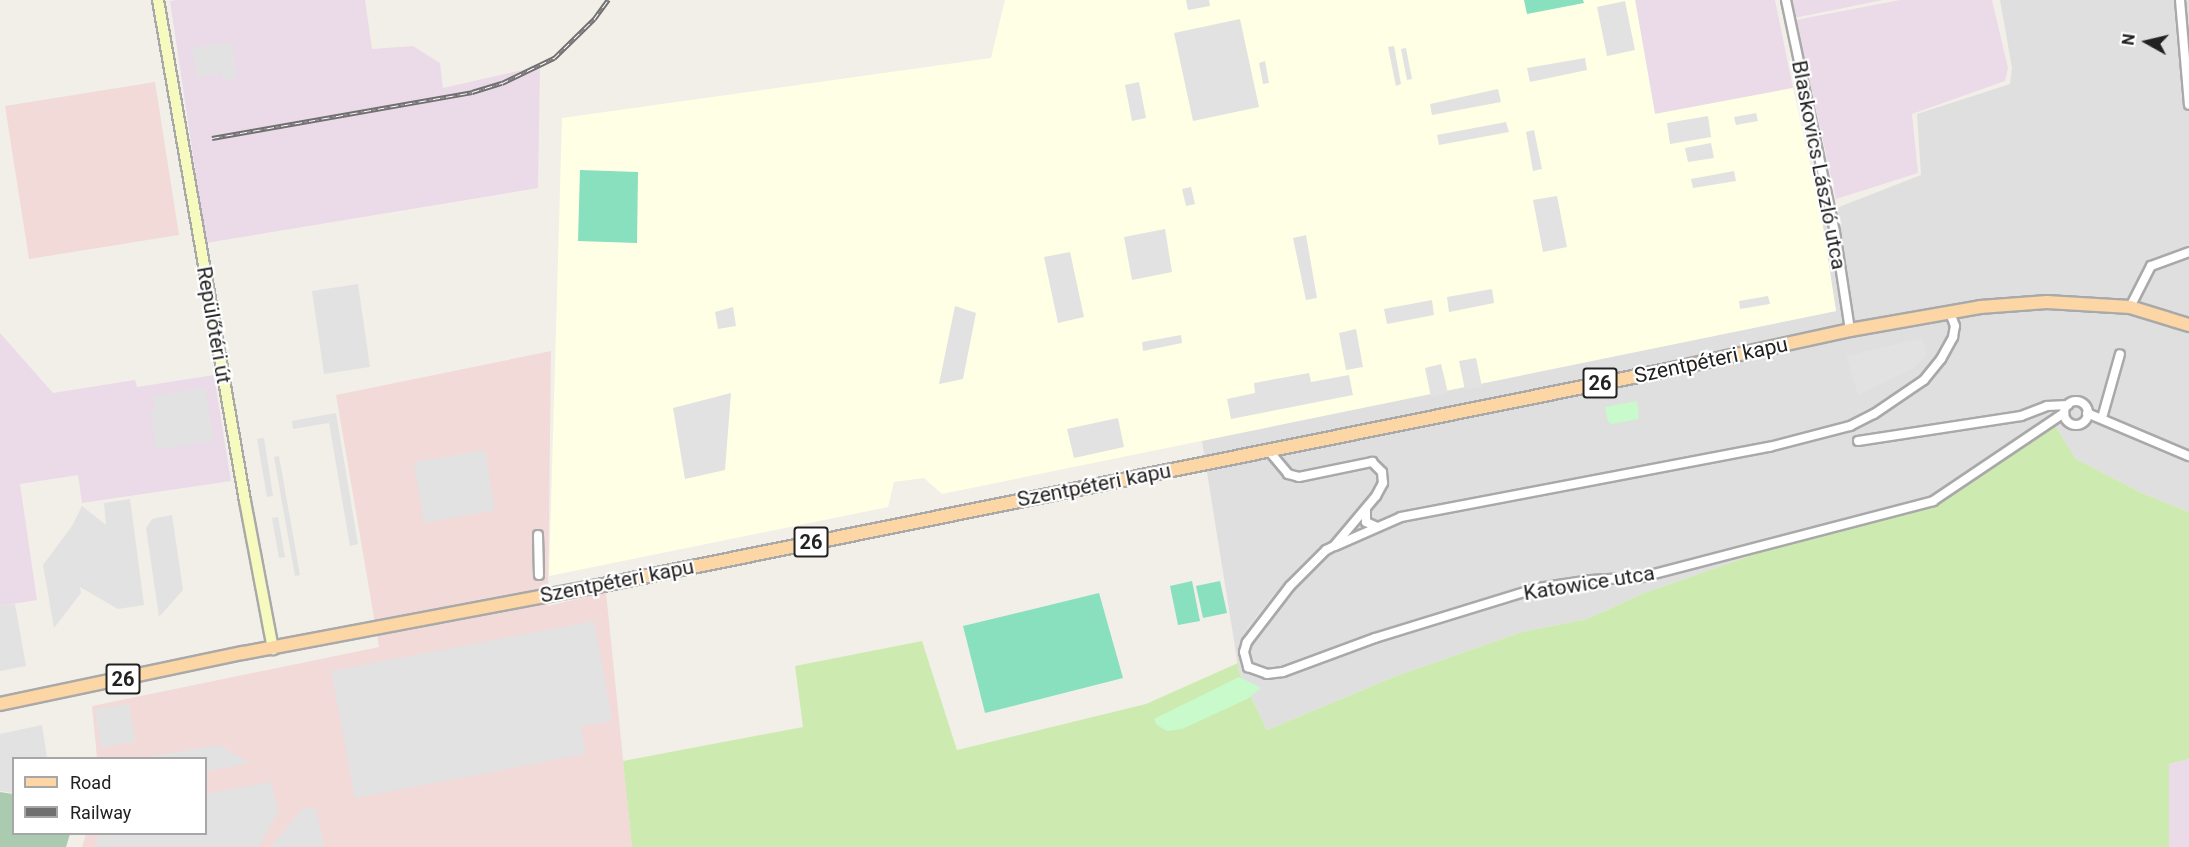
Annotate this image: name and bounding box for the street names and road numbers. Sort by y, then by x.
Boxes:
street label: Blaskovics László utca [1786,58,1852,272]
street label: Repülőtéri út [191,265,237,385]
street label: Szentpéteri kapu [1632,331,1790,389]
road number: 26 [1582,366,1618,400]
street label: Szentpéteri kapu [1015,458,1173,512]
road number: 26 [793,525,829,559]
street label: Szentpéteri kapu [538,554,696,608]
street label: Katowice utca [1522,560,1656,606]
road number: 26 [105,662,141,696]

